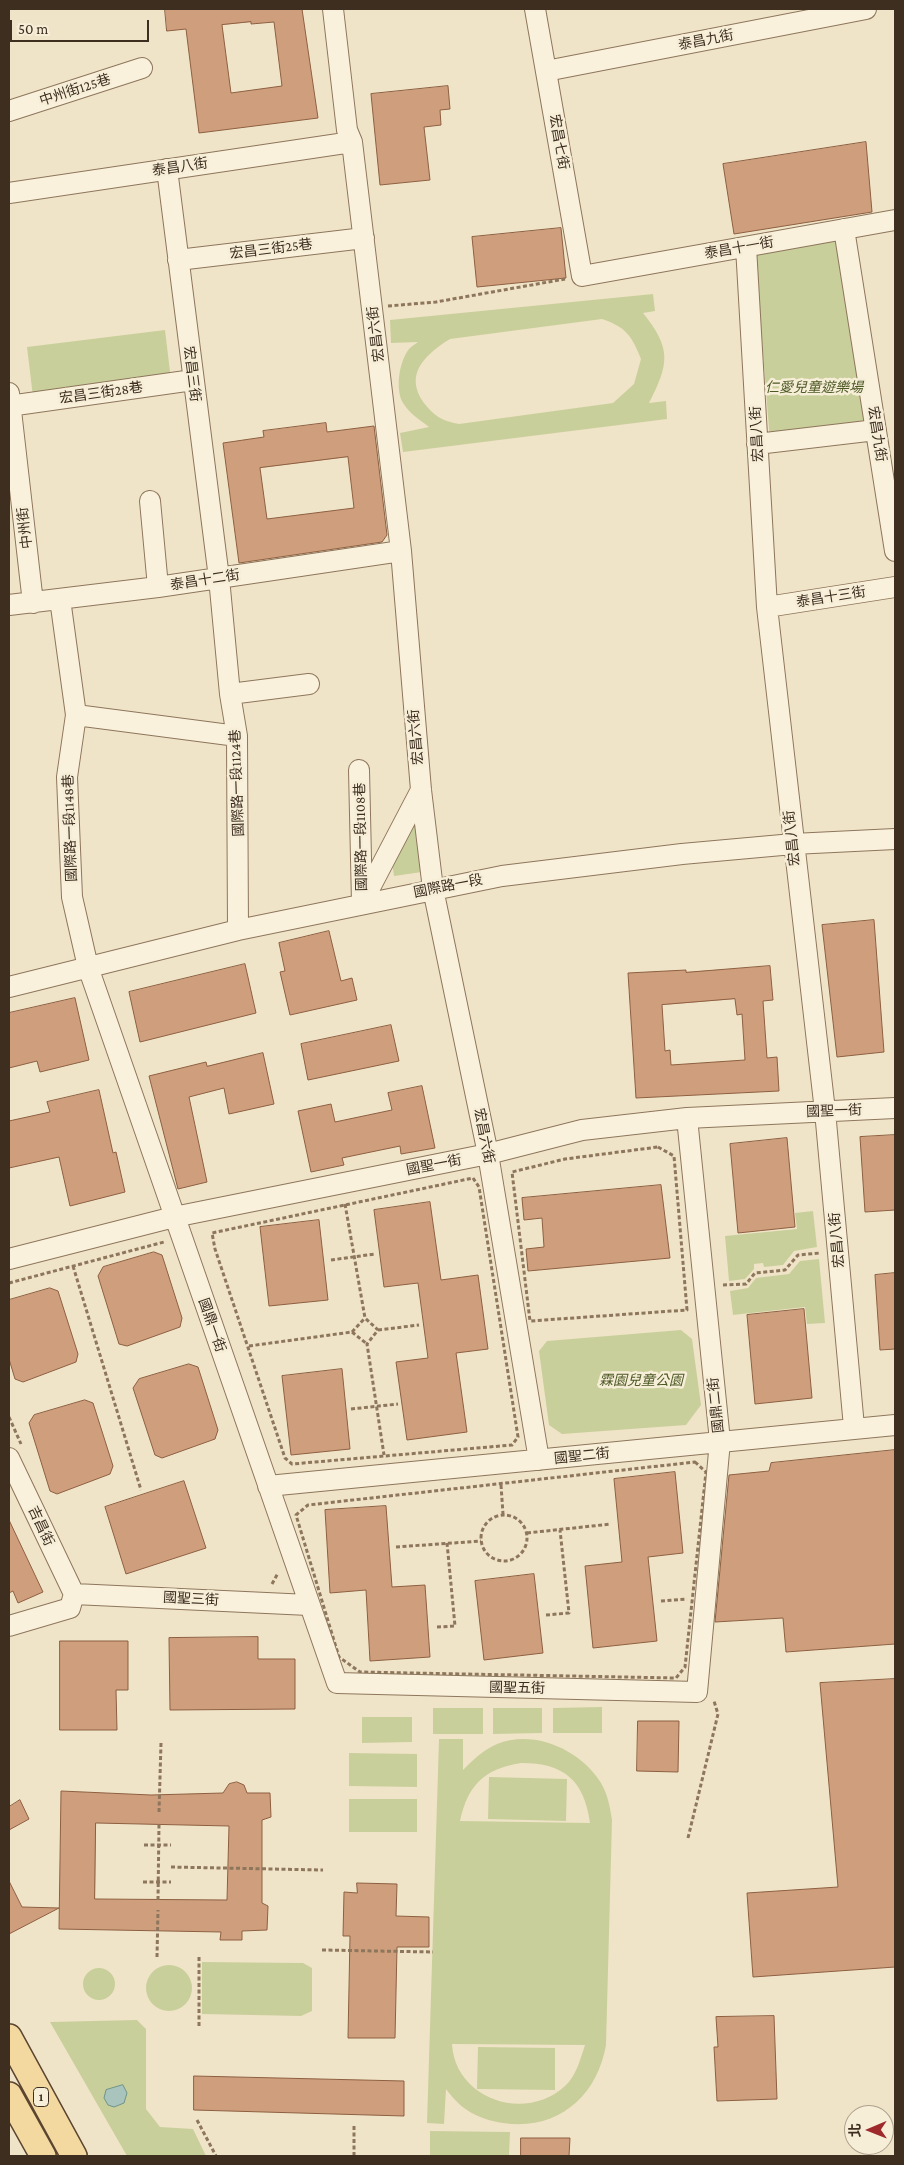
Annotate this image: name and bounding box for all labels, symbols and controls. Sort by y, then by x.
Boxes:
scale bar [12,10,151,42]
text: 50 m [18,21,48,37]
street label: 泰昌九街 [677,26,735,54]
street label: 中州街125巷 [37,71,113,109]
street label: 宏昌七街 [546,113,572,171]
street label: 泰昌八街 [151,155,209,179]
street label: 泰昌十一街 [703,234,775,262]
street label: 宏昌三街25巷 [229,236,313,262]
street label: 宏昌六街 [364,305,388,363]
street label: 宏昌三街 [180,345,204,403]
street label: 宏昌三街28巷 [58,379,144,407]
park label: 仁愛兒童遊樂場 [765,380,863,396]
street label: 宏昌九街 [864,405,890,463]
street label: 宏昌八街 [747,406,767,462]
street label: 中州街 [14,506,36,550]
street label: 泰昌十二街 [169,566,241,594]
street label: 泰昌十三街 [795,583,867,611]
street label: 宏昌六街 [405,708,427,766]
street label: 國際路一段1124巷 [227,729,247,837]
street label: 國際路一段1148巷 [60,774,80,882]
street label: 國際路一段1108巷 [352,782,370,892]
street label: 宏昌八街 [781,809,803,867]
street label: 國際路一段 [412,871,484,901]
street label: 國聖一街 [806,1102,862,1120]
street label: 宏昌六街 [470,1107,498,1165]
street label: 國聖一街 [405,1151,463,1179]
street label: 宏昌八街 [826,1211,848,1269]
street label: 國鼎一街 [195,1296,229,1354]
park label: 霖園兒童公園 [599,1373,683,1389]
street label: 國鼎二街 [705,1376,727,1434]
street label: 國聖二街 [553,1445,611,1467]
street label: 吉昌街 [25,1503,57,1549]
street label: 國聖三街 [163,1589,219,1609]
street label: 國聖五街 [489,1679,545,1697]
road number: 1 [34,2088,48,2106]
north arrow [844,2105,894,2155]
text: 北 [847,2123,863,2137]

